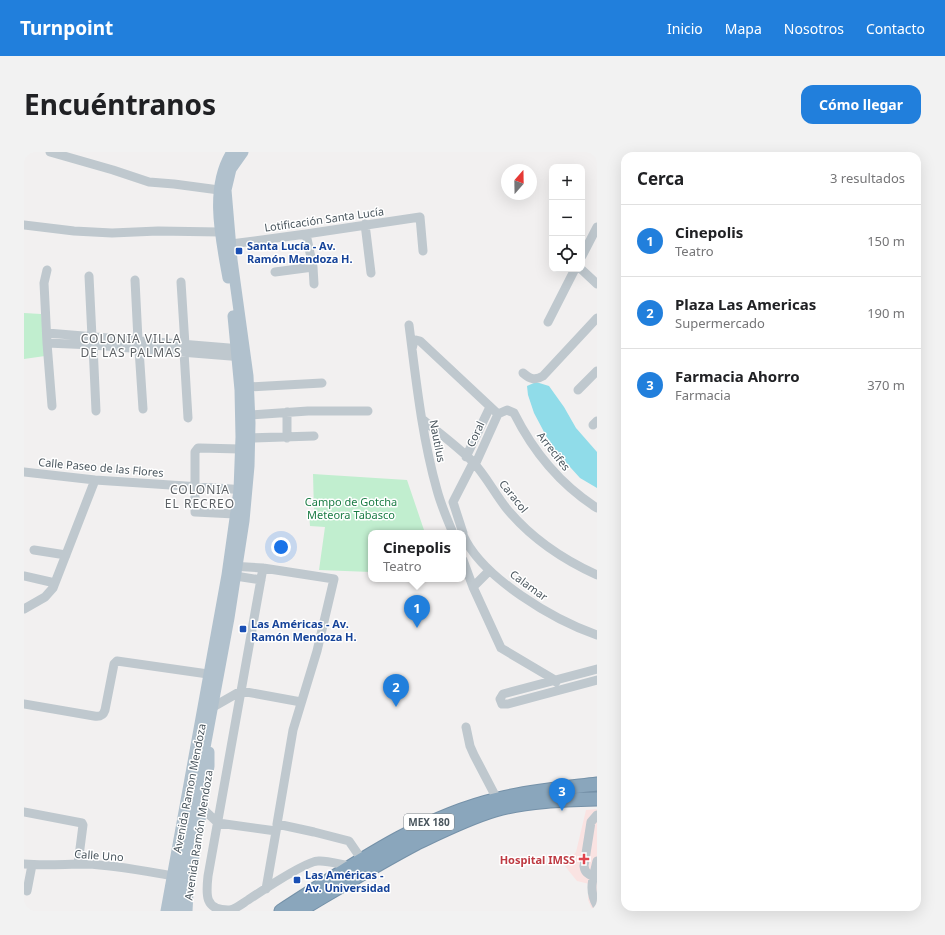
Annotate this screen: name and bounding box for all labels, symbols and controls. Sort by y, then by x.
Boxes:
text: Turnpoint [20,15,113,41]
text: Inicio [667,19,703,38]
text: Mapa [725,19,762,38]
text: Nosotros [784,19,844,38]
text: Contacto [866,19,925,38]
text: Encuéntranos [24,85,216,123]
button: Cómo llegar [801,85,921,124]
north arrow [501,164,537,200]
map controls [549,164,585,272]
button: + [549,164,585,200]
text: Cerca [637,167,684,190]
text: 3 resultados [830,169,905,187]
button: − [549,200,585,236]
street label: Lotificación Santa Lucía [263,203,385,235]
text: Cinepolis [675,222,743,242]
text: 1 [646,232,654,250]
text: 150 m [867,232,905,250]
button: locate [549,236,585,272]
place label: Santa Lucía - Av. Ramón Mendoza H. [247,238,353,266]
text: Teatro [675,242,714,260]
marker: Santa Lucía - Av. Ramón Mendoza H. [234,246,244,256]
text: Plaza Las Americas [675,294,816,314]
text: 2 [646,304,654,322]
text: 190 m [867,304,905,322]
text: Supermercado [675,314,765,332]
district label: COLONIA VILLA DE LAS PALMAS [81,330,181,361]
text: Farmacia Ahorro [675,366,800,386]
text: 3 [646,376,654,394]
text: 370 m [867,376,905,394]
text: Farmacia [675,386,731,404]
street label: Nautilus [427,418,449,464]
street label: Coral [463,419,487,449]
street label: Arrecifes [534,428,574,474]
street label: Calle Paseo de las Flores [38,454,164,480]
street label: Caracol [496,476,532,516]
district label: COLONIA EL RECREO [165,481,235,512]
park label: Campo de Gotcha Meteora Tabasco [305,494,397,522]
popup [368,530,466,582]
your location [271,537,291,557]
text: Cinepolis [383,537,451,557]
text: Teatro [383,557,422,575]
street label: Calamar [507,566,551,604]
pin: 1 [404,595,430,628]
place label: Las Américas - Av. Ramón Mendoza H. [251,616,357,644]
marker: Las Américas - Av. Ramón Mendoza H. [238,624,248,634]
pin: 2 [383,674,409,707]
street label: Avenida Ramon Mendoza [169,722,209,854]
street label: Avenida Ramón Mendoza [180,769,216,901]
pin: 3 [549,778,575,811]
road number: MEX 180 [404,814,454,830]
street label: Calle Uno [74,846,124,864]
place label: Hospital IMSS [500,852,575,867]
marker: Hospital IMSS [578,853,590,865]
place label: Las Américas - Av. Universidad [305,867,390,895]
marker: Las Américas - Av. Universidad [292,875,302,885]

